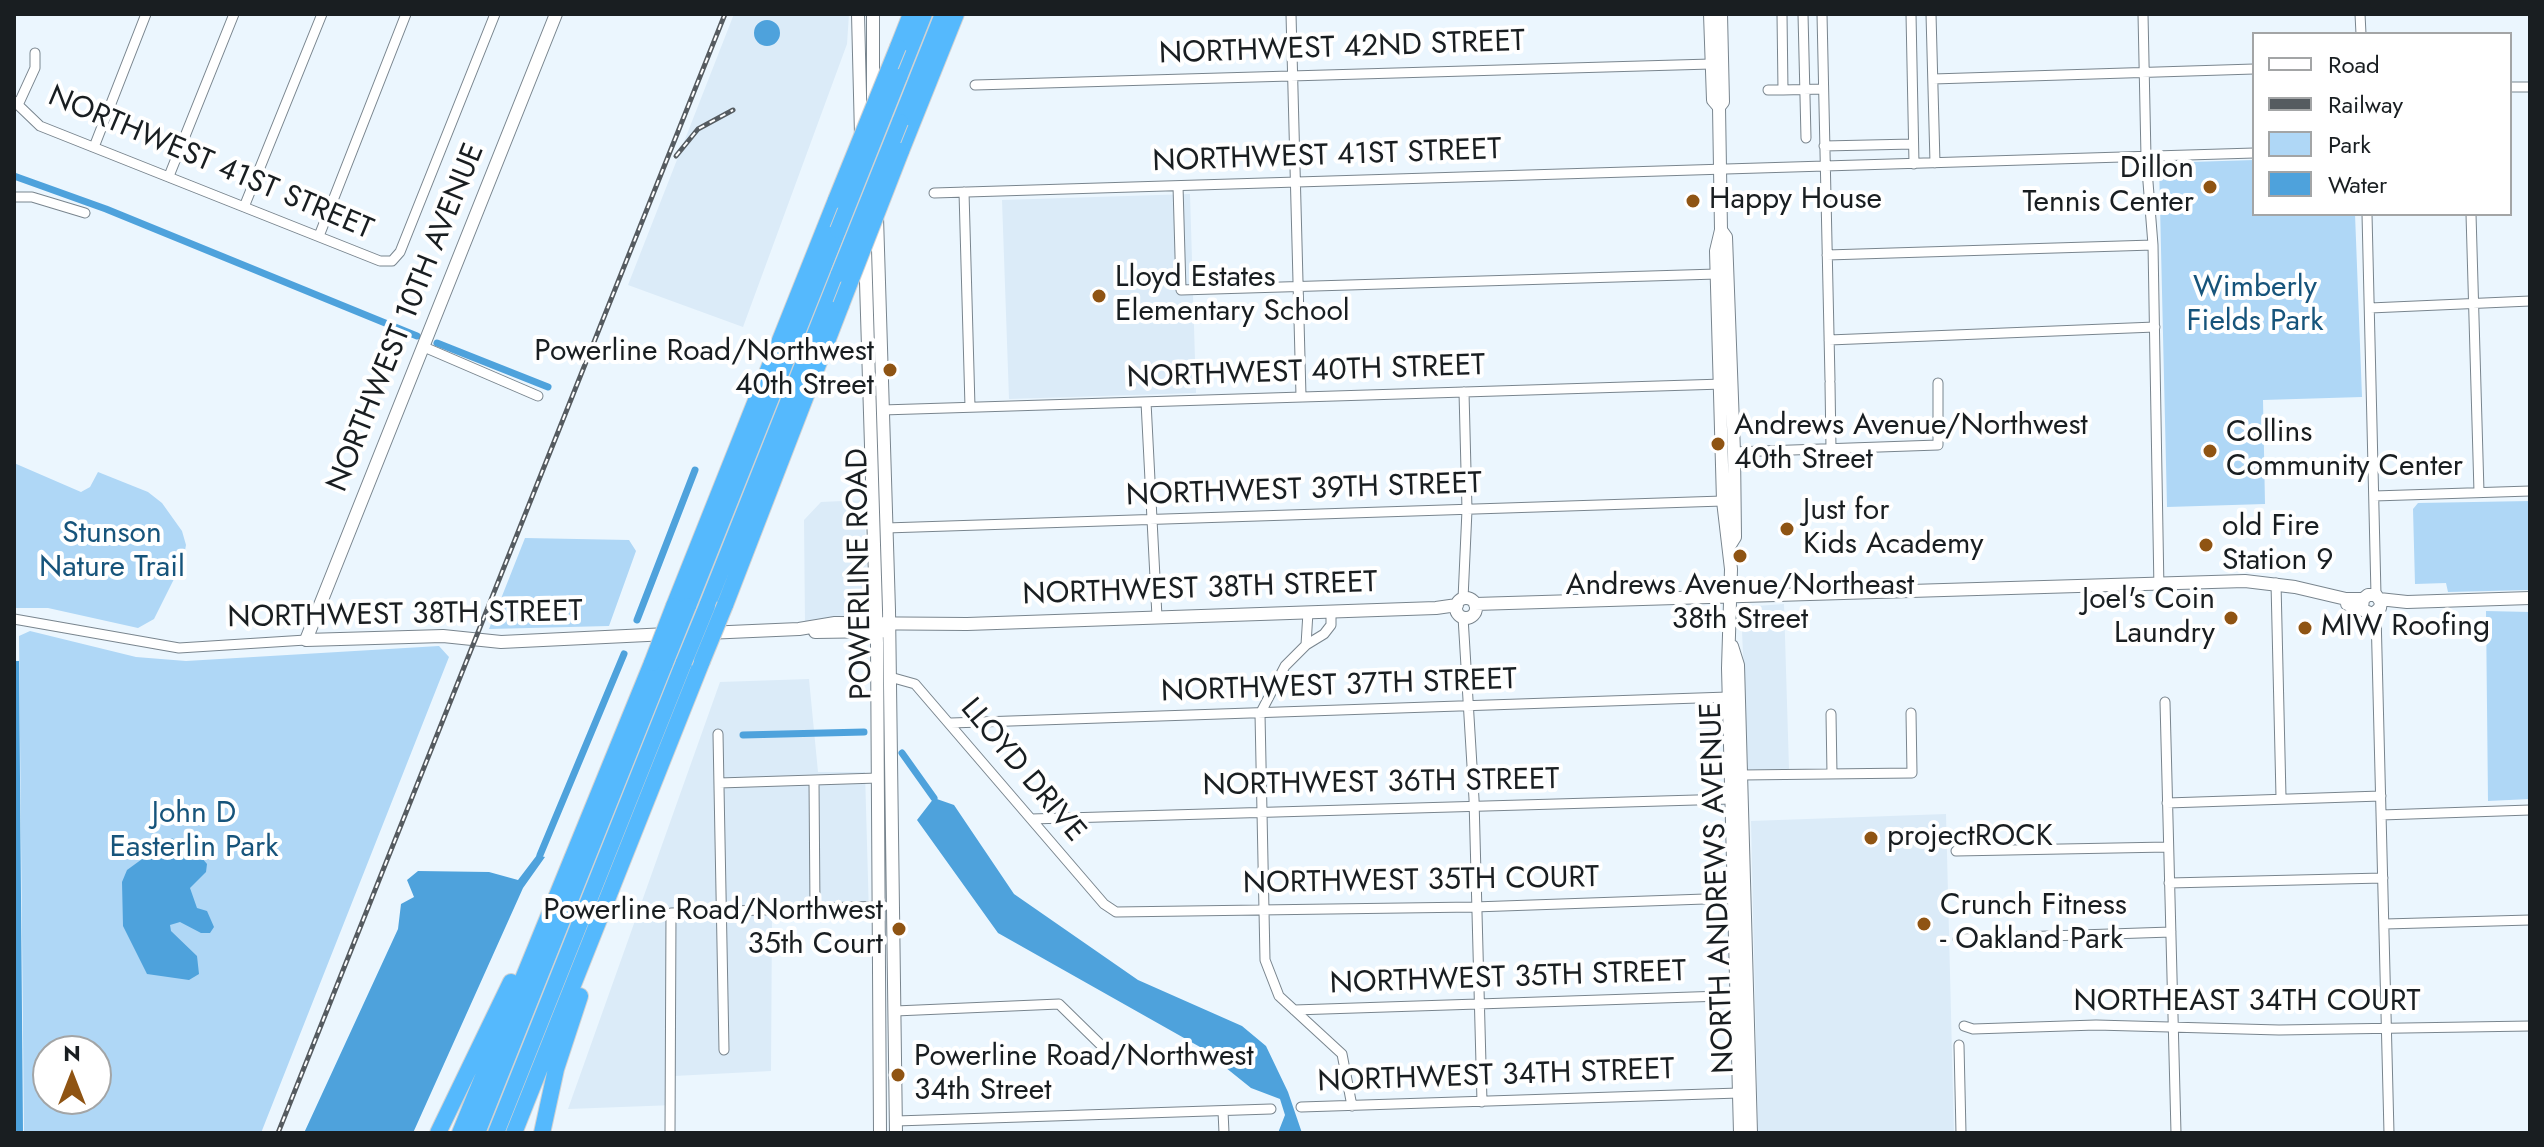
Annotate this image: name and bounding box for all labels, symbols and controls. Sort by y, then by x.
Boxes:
street label: NORTHWEST 42ND STREET [1158,25,1526,73]
legend [2252,32,2512,216]
text: Road [2328,47,2380,82]
street label: NORTHWEST 41ST STREET [42,79,378,249]
text: Railway [2328,87,2403,122]
text: Park [2328,127,2371,162]
street label: NORTHWEST 41ST STREET [1152,133,1502,181]
street label: NORTHWEST 10TH AVENUE [321,139,493,497]
place label: Dillon Tennis Center [2023,152,2194,222]
text: Water [2328,167,2387,202]
marker: Dillon Tennis Center [2201,178,2219,196]
place label: Happy House [1709,183,1882,219]
marker: Happy House [1684,192,1702,210]
place label: Lloyd Estates Elementary School [1115,261,1350,332]
park label: Wimberly Fields Park [2187,271,2323,342]
marker: Lloyd Estates Elementary School [1090,287,1108,305]
place label: Powerline Road/Northwest 40th Street [534,335,874,406]
street label: NORTHWEST 40TH STREET [1126,349,1486,397]
marker: Powerline Road/Northwest 40th Street [881,361,899,379]
place label: Andrews Avenue/Northwest 40th Street [1734,409,2088,480]
place label: Collins Community Center [2226,416,2463,486]
marker: Andrews Avenue/Northwest 40th Street [1709,435,1727,453]
marker: Collins Community Center [2201,442,2219,460]
street label: POWERLINE ROAD [841,448,881,700]
street label: NORTHWEST 39TH STREET [1125,467,1483,515]
place label: Just for Kids Academy [1803,494,1984,564]
place label: old Fire Station 9 [2222,510,2333,580]
park label: Stunson Nature Trail [39,517,185,588]
marker: Just for Kids Academy [1778,520,1796,538]
marker: old Fire Station 9 [2197,536,2215,554]
marker: Andrews Avenue/Northeast 38th Street [1731,547,1749,565]
street label: NORTHWEST 38TH STREET [1022,566,1378,614]
place label: Andrews Avenue/Northeast 38th Street [1566,569,1914,640]
place label: Joel's Coin Laundry [2082,583,2215,654]
street label: NORTHWEST 38TH STREET [227,595,583,637]
marker: Joel's Coin Laundry [2222,609,2240,627]
place label: MIW Roofing [2321,610,2490,646]
marker: MIW Roofing [2296,619,2314,637]
street label: NORTHWEST 37TH STREET [1160,663,1518,711]
street label: LLOYD DRIVE [952,692,1092,850]
street label: NORTH ANDREWS AVENUE [1695,702,1743,1074]
street label: NORTHWEST 36TH STREET [1202,763,1560,805]
park label: John D Easterlin Park [110,797,278,868]
place label: projectROCK [1887,820,2053,856]
marker: projectROCK [1862,829,1880,847]
street label: NORTHWEST 35TH COURT [1243,861,1599,903]
place label: Crunch Fitness - Oakland Park [1940,889,2127,960]
place label: Powerline Road/Northwest 35th Court [543,894,883,964]
marker: Crunch Fitness - Oakland Park [1915,915,1933,933]
marker: Powerline Road/Northwest 35th Court [890,920,908,938]
street label: NORTHWEST 35TH STREET [1329,955,1687,1003]
street label: NORTHEAST 34TH COURT [2074,985,2420,1021]
north arrow [32,1035,112,1115]
text: N [63,1037,81,1069]
place label: Powerline Road/Northwest 34th Street [914,1040,1254,1110]
street label: NORTHWEST 34TH STREET [1317,1053,1675,1101]
marker: Powerline Road/Northwest 34th Street [889,1066,907,1084]

